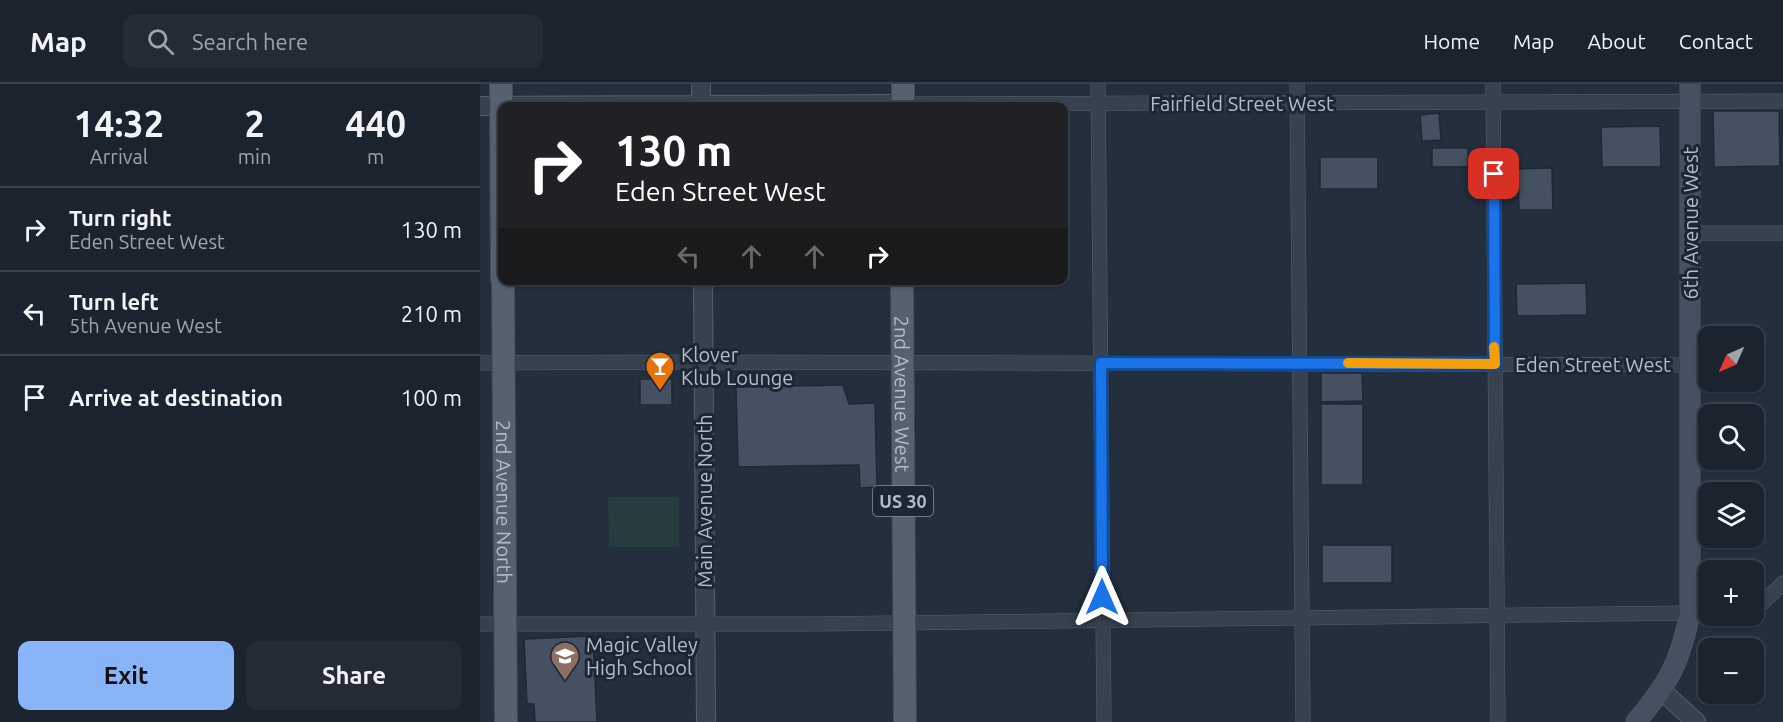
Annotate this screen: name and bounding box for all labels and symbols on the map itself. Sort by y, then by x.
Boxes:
street label: Fairfield Street West [1150,92,1334,115]
street label: 6th Avenue West [1679,146,1702,299]
pin [1468,148,1519,199]
street label: 2nd Avenue West [891,316,915,473]
north arrow [1698,326,1764,392]
place label: Klover Klub Lounge [681,343,793,389]
bar icon: Klover Klub Lounge [644,350,676,392]
street label: Eden Street West [1515,353,1671,376]
street label: Main Avenue North [693,414,716,588]
street label: 2nd Avenue North [492,420,517,584]
road number: US 30 [873,486,933,516]
position arrow [1070,565,1134,629]
place label: Magic Valley High School [586,633,698,679]
school or university icon: Magic Valley High School [549,640,581,682]

